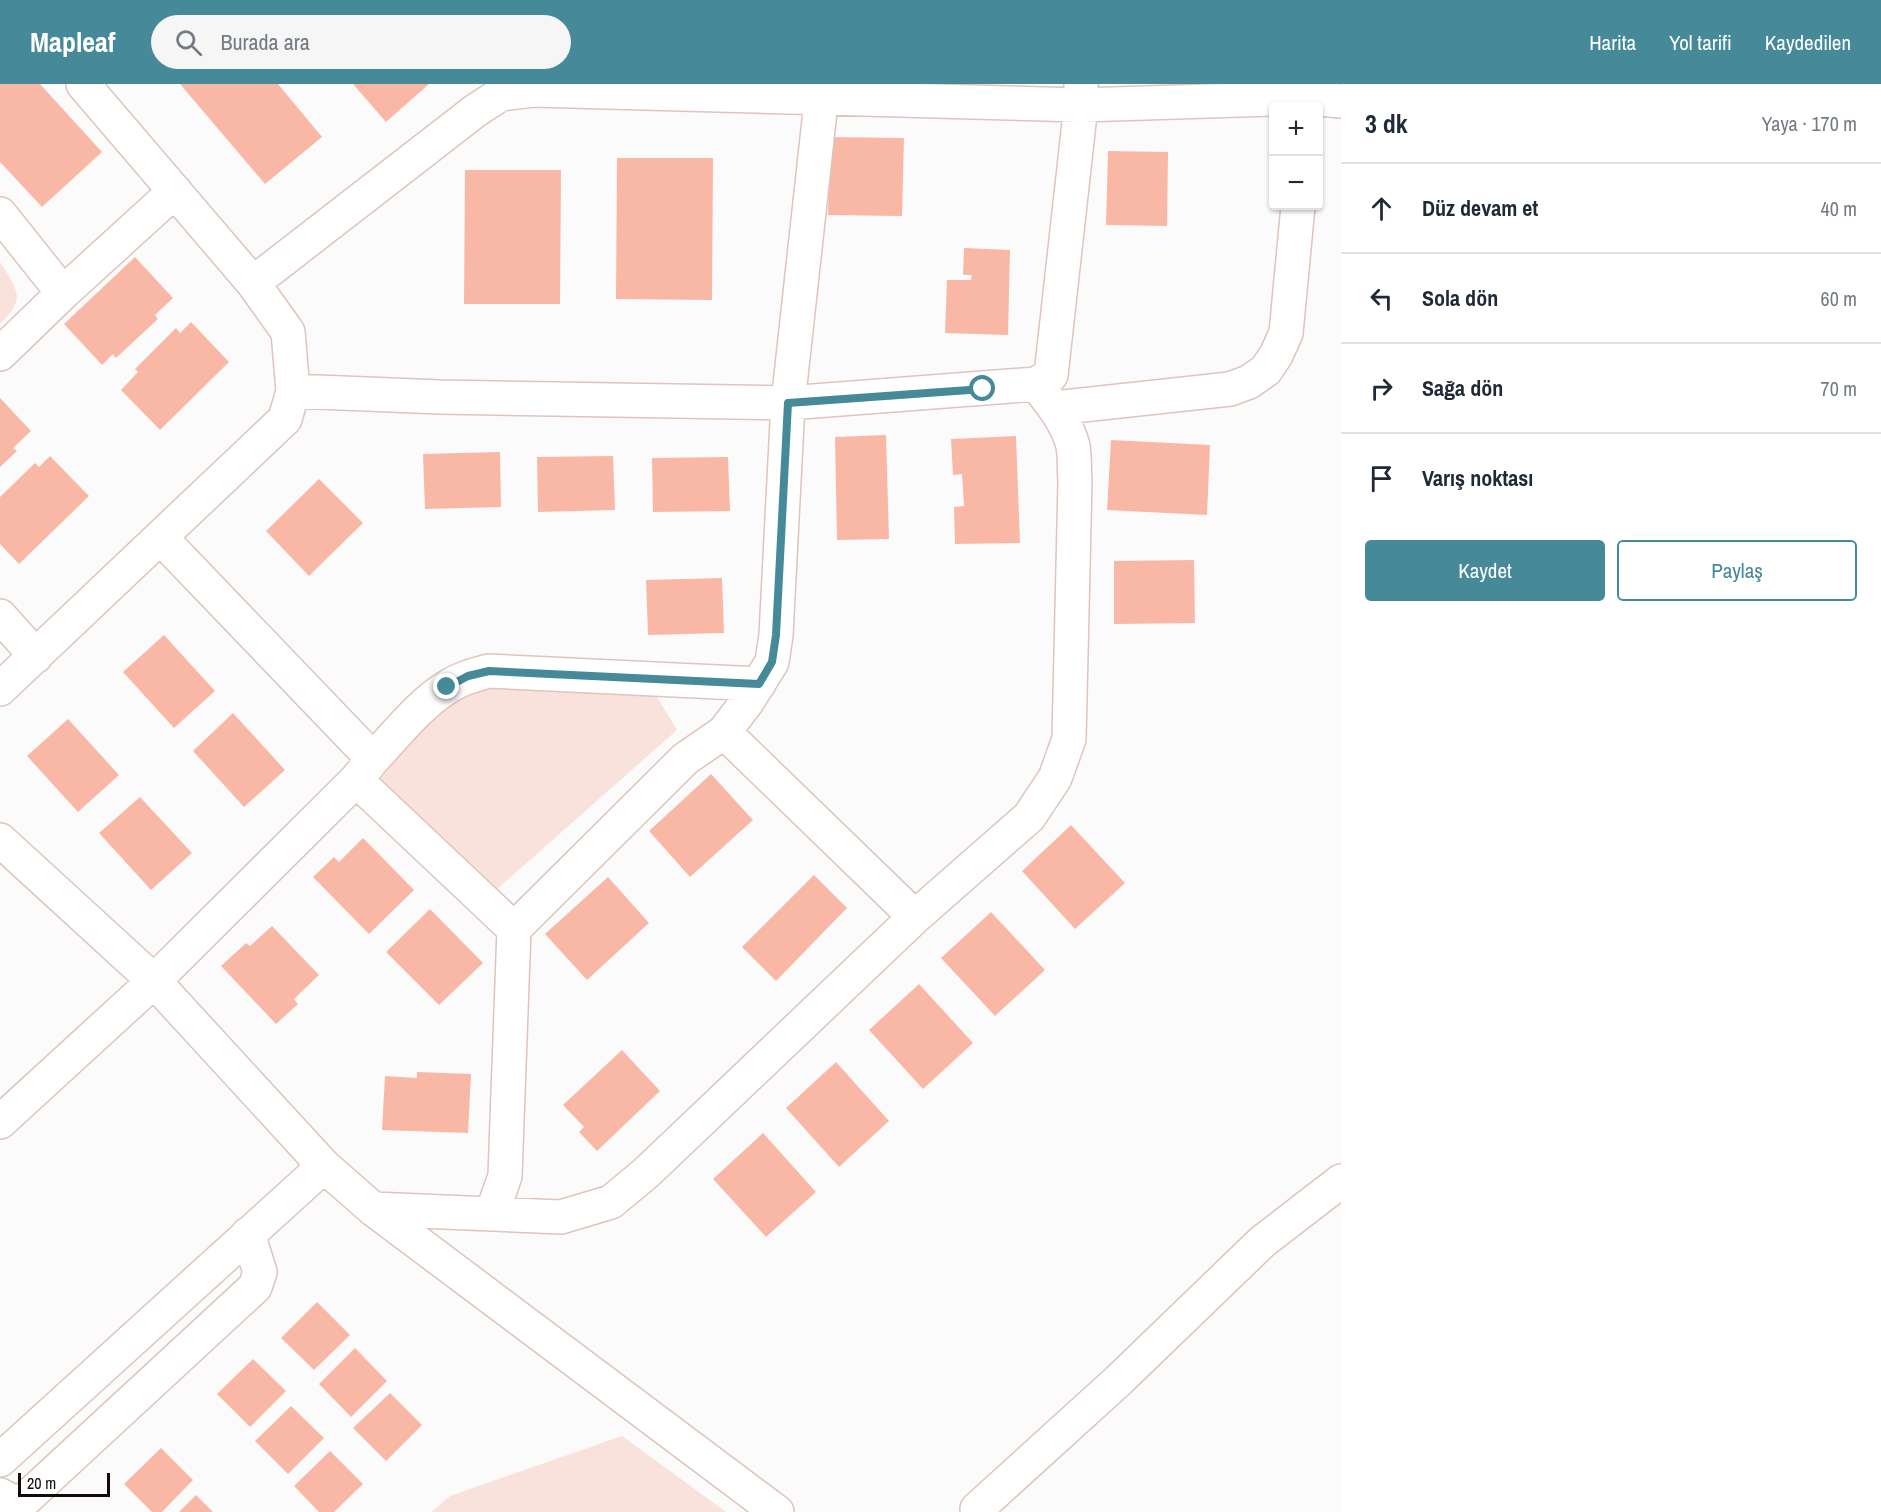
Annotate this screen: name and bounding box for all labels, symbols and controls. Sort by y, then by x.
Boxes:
search box [151,15,571,69]
text: Mapleaf [30,23,115,61]
icon: search [172,26,205,59]
text: Burada ara [220,27,310,57]
text: Harita [1589,28,1636,57]
text: Yol tarifi [1669,28,1732,57]
text: Kaydedilen [1765,28,1851,57]
map controls [1269,102,1323,210]
button: + [1269,102,1323,156]
text: 3 dk [1365,106,1408,141]
text: Yaya · 170 m [1762,110,1857,137]
button: − [1269,156,1323,210]
icon: ahead [1365,192,1398,225]
text: Düz devam et [1422,193,1538,223]
text: 40 m [1821,195,1857,222]
icon: left [1365,282,1398,315]
text: Sola dön [1422,283,1498,313]
text: 60 m [1821,285,1857,312]
icon: right [1365,372,1398,405]
text: Sağa dön [1422,373,1503,403]
route start [969,375,995,401]
text: 70 m [1821,375,1857,402]
icon: arrive [1365,462,1398,495]
text: Varış noktası [1422,463,1533,493]
button: Kaydet [1365,540,1605,601]
button: Paylaş [1617,540,1857,601]
route end [433,673,459,699]
scale bar [18,1470,110,1498]
text: 20 m [27,1472,56,1494]

